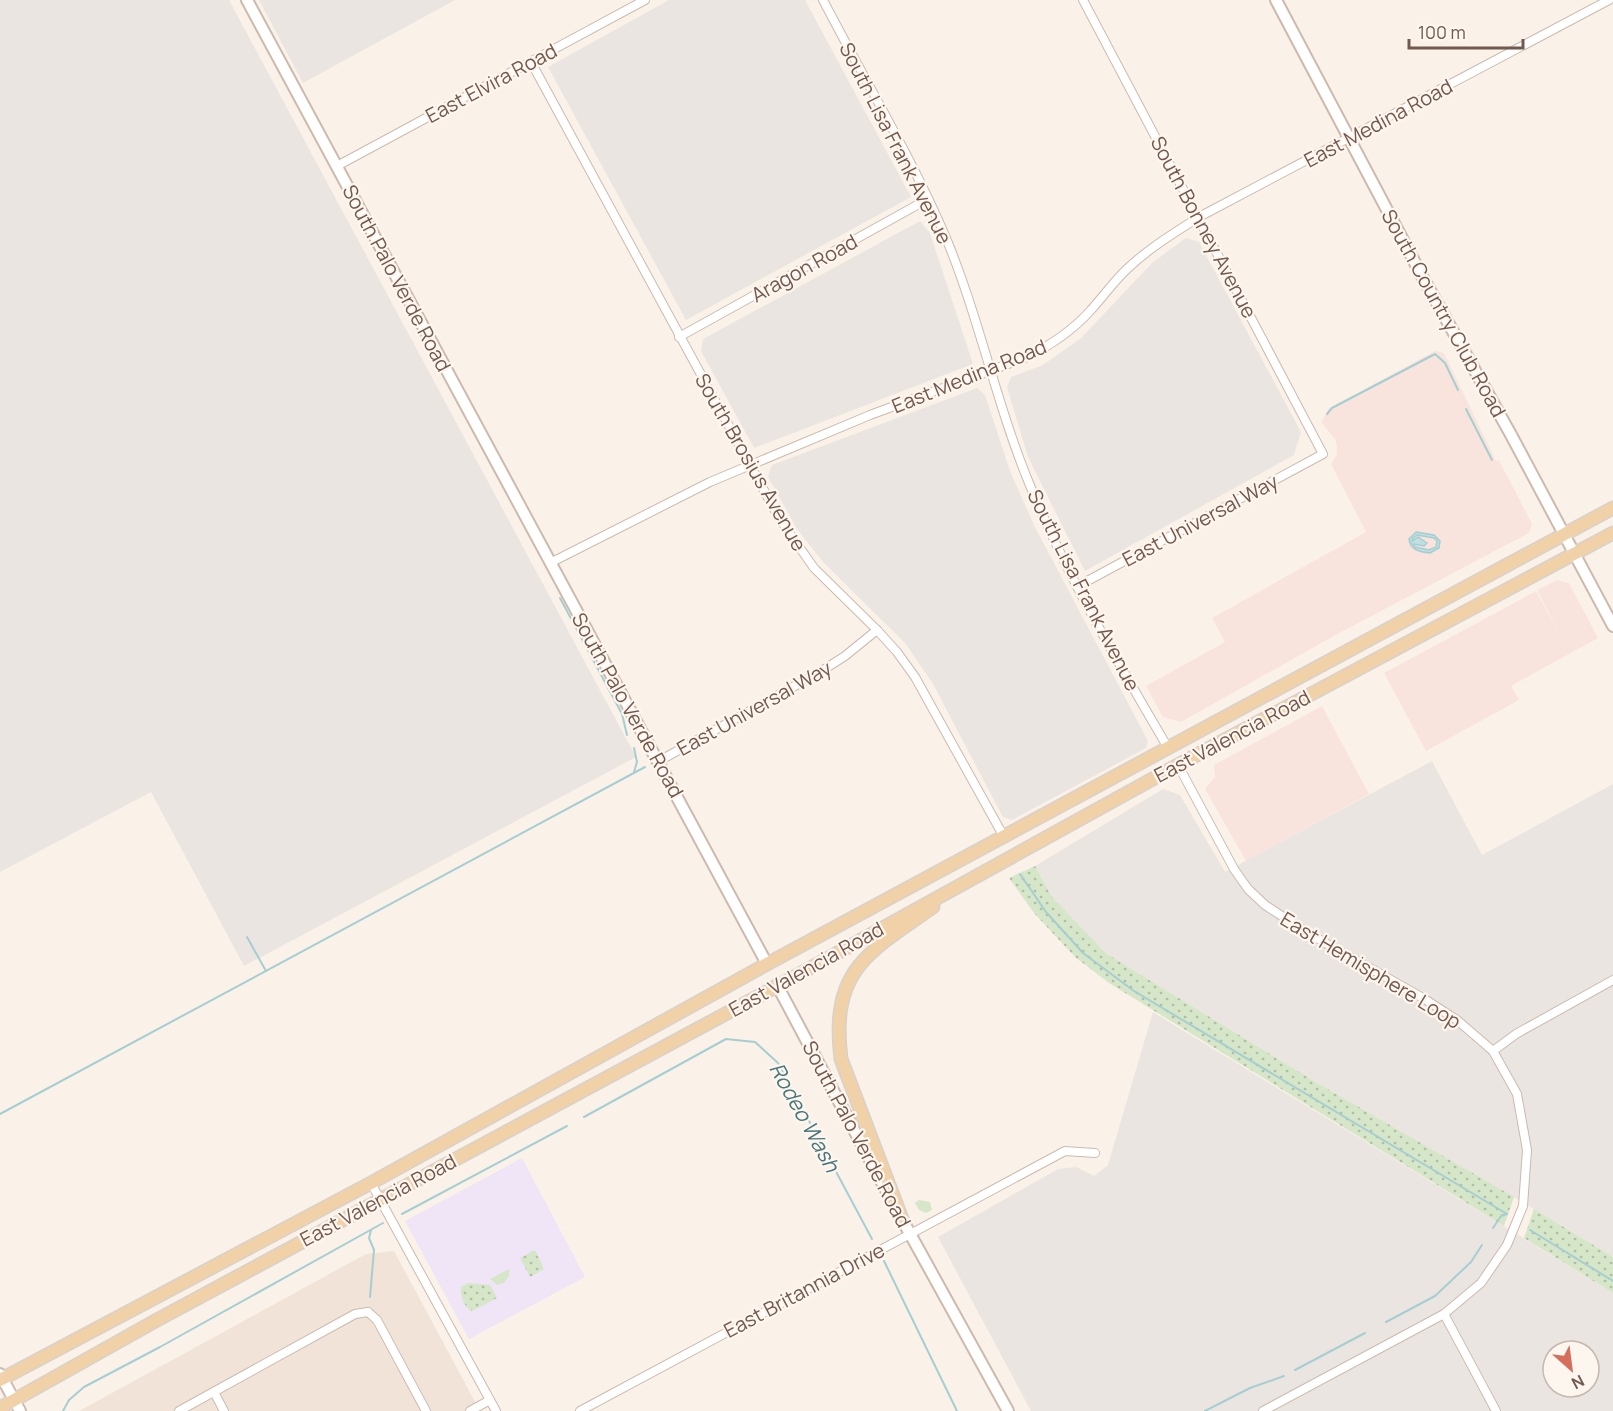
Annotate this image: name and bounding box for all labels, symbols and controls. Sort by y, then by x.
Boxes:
scale bar [1409,12,1523,50]
text: 100 m [1418,20,1466,44]
street label: East Elvira Road [421,37,561,129]
street label: South Lisa Frank Avenue [833,38,959,248]
street label: East Medina Road [1299,72,1457,174]
street label: South Bonney Avenue [1145,131,1263,323]
street label: South Palo Verde Road [336,180,458,376]
street label: South Country Club Road [1376,204,1512,422]
street label: Aragon Road [746,228,862,308]
street label: East Medina Road [888,333,1050,419]
street label: South Brosius Avenue [689,368,813,556]
street label: East Universal Way [1117,467,1283,573]
street label: South Lisa Frank Avenue [1021,485,1147,695]
street label: South Palo Verde Road [566,608,690,802]
street label: East Universal Way [672,654,837,762]
street label: East Valencia Road [1149,683,1315,789]
street label: East Hemisphere Loop [1276,905,1466,1035]
street label: East Valencia Road [724,915,888,1023]
street label: South Palo Verde Road [796,1036,918,1232]
water label: Rodeo Wash [763,1057,847,1178]
street label: East Valencia Road [295,1147,461,1253]
street label: East Britannia Drive [719,1236,889,1344]
north arrow [1541,1339,1601,1399]
text: N [1568,1370,1588,1395]

